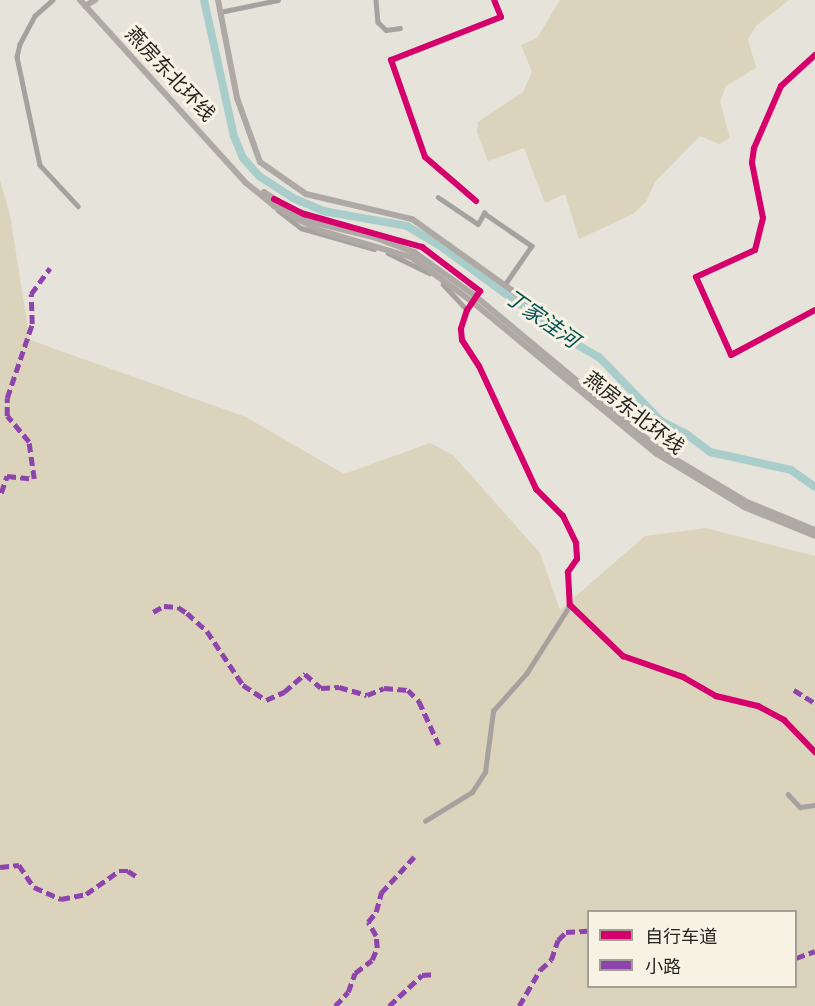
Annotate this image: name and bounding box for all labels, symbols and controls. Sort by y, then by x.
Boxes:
street label: 燕房东北环线 [120,22,220,126]
water label: 丁家洼河 [500,285,584,353]
street label: 燕房东北环线 [579,367,689,459]
legend [587,910,797,988]
text: 自行车道 [645,926,717,948]
text: 小路 [645,956,681,978]

